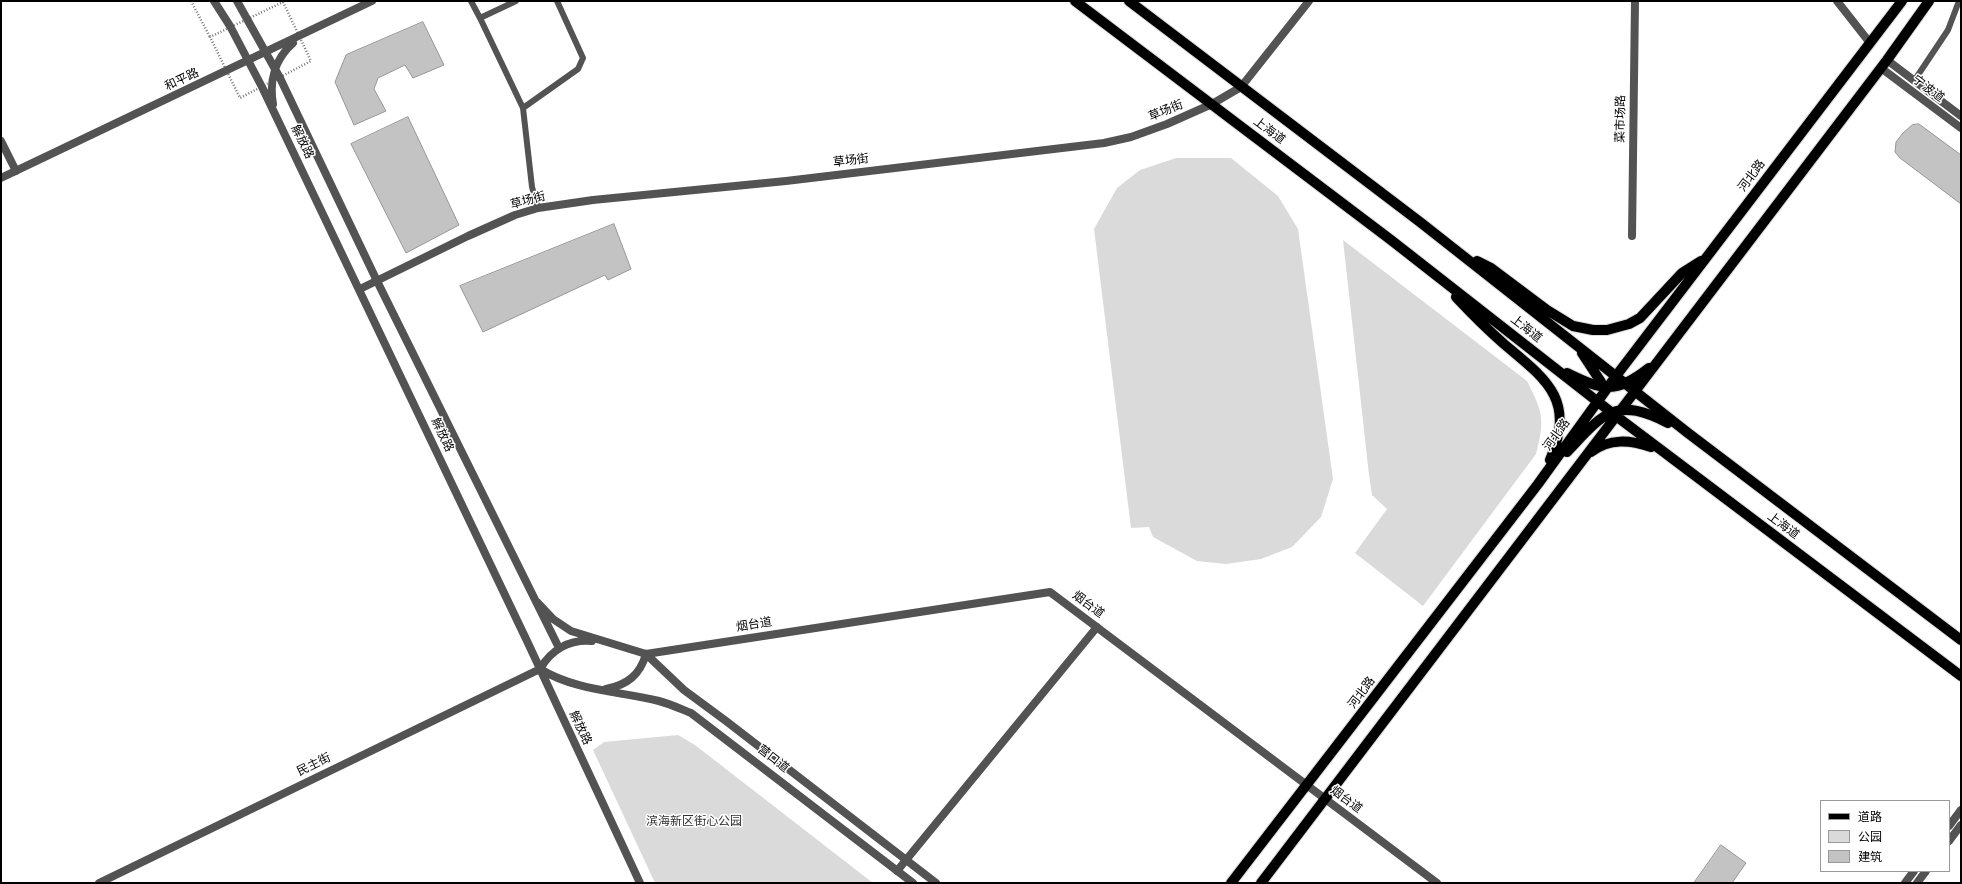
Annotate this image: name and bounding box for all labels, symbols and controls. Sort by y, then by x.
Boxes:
street label: 和平路 [163,66,201,94]
street label: 宁波道 [1909,72,1947,106]
street label: 菜市场路 [1613,95,1629,143]
street label: 草场街 [1147,98,1185,124]
street label: 上海道 [1250,114,1288,148]
street label: 解放路 [288,123,316,161]
street label: 草场街 [832,152,870,170]
street label: 河北路 [1735,157,1769,195]
street label: 草场街 [509,189,547,213]
street label: 上海道 [1507,312,1545,346]
street label: 解放路 [428,416,456,454]
street label: 河北路 [1541,416,1573,454]
street label: 上海道 [1764,509,1802,543]
street label: 烟台道 [1069,588,1107,622]
street label: 烟台道 [735,615,773,635]
street label: 河北路 [1345,674,1379,712]
street label: 解放路 [566,709,594,747]
street label: 营口道 [754,742,792,776]
street label: 民主街 [295,751,333,779]
street label: 烟台道 [1327,783,1365,817]
legend [1820,800,1950,872]
text: 道路 [1858,809,1882,825]
park label: 滨海新区街心公园 [646,815,742,829]
text: 公园 [1858,829,1882,845]
text: 建筑 [1858,849,1882,865]

